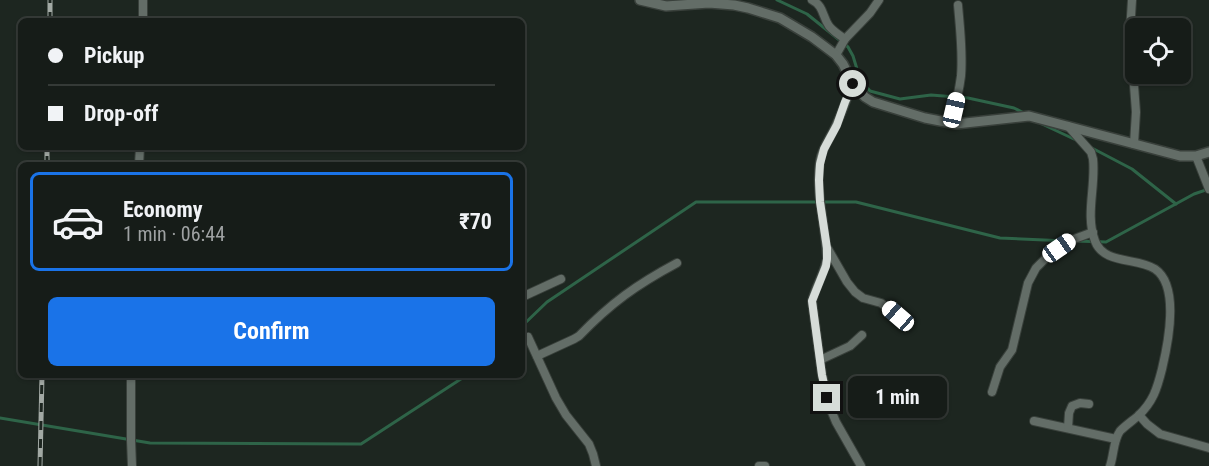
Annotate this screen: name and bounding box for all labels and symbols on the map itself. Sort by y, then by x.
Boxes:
route start [839,70,866,97]
car [941,90,967,130]
car [1039,230,1079,266]
car [879,297,917,335]
callout: 1 min [848,377,947,419]
route end [813,384,840,411]

